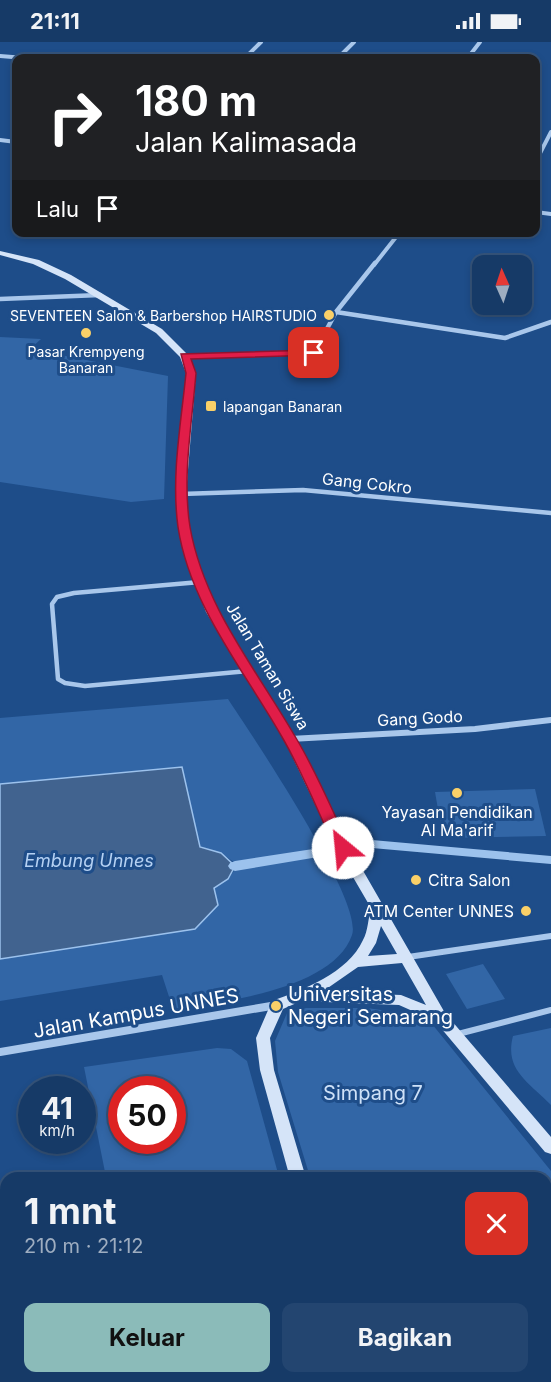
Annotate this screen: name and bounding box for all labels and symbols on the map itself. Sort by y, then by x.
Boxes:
north arrow [472,255,532,315]
place label: SEVENTEEN Salon & Barbershop HAIRSTUDIO [10,307,317,324]
marker: SEVENTEEN Salon & Barbershop HAIRSTUDIO [322,308,336,322]
marker: Pasar Krempyeng Banaran [79,326,93,340]
pin [288,327,339,378]
place label: Pasar Krempyeng Banaran [27,343,145,376]
place label: lapangan Banaran [223,398,342,415]
marker: lapangan Banaran [204,399,218,413]
street label: Gang Cokro [321,468,413,498]
street label: Jalan Taman Siswa [222,599,314,733]
street label: Gang Godo [377,706,463,730]
marker: Yayasan Pendidikan Al Ma'arif [450,786,464,800]
place label: Yayasan Pendidikan Al Ma'arif [381,802,533,840]
position arrow [311,816,375,880]
water label: Embung Unnes [24,850,154,871]
place label: Citra Salon [428,870,510,890]
marker: Citra Salon [409,873,423,887]
place label: ATM Center UNNES [364,901,514,921]
marker: ATM Center UNNES [519,904,533,918]
place label: Universitas Negeri Semarang [288,982,453,1029]
street label: Jalan Kampus UNNES [31,983,241,1043]
marker: Universitas Negeri Semarang [269,999,283,1013]
speed limit sign: 50 [108,1076,186,1154]
park label: Simpang 7 [323,1081,423,1105]

